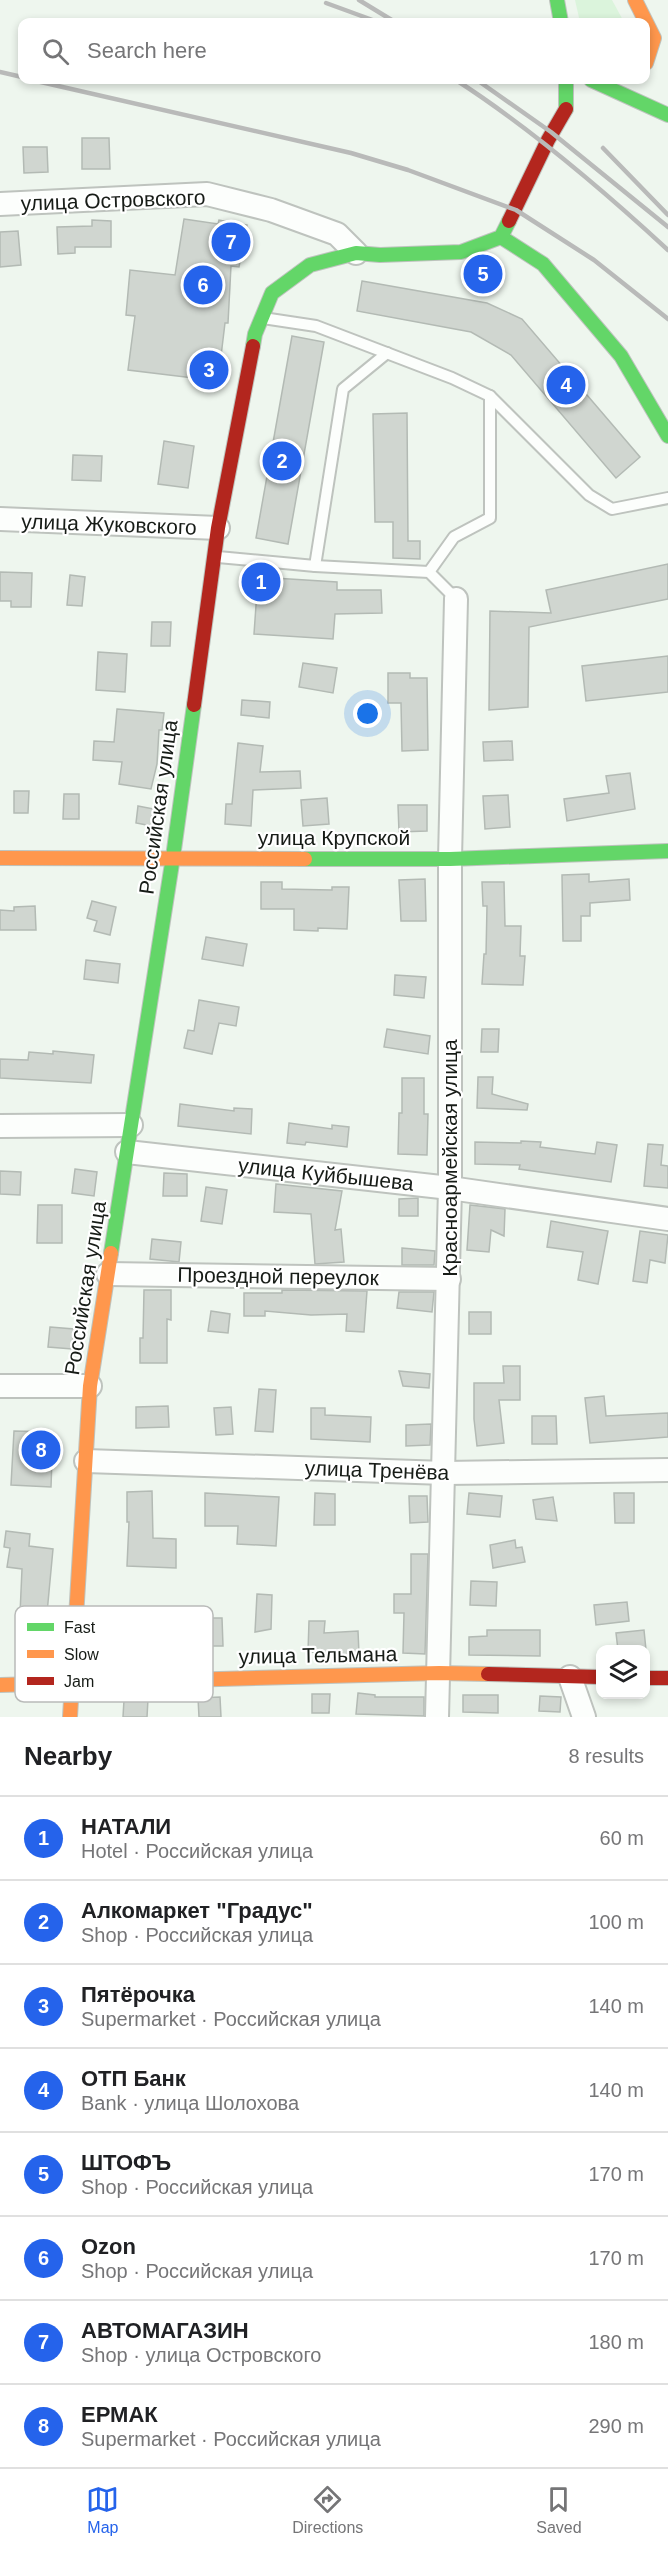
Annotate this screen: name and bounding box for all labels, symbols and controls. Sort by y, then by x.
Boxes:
search box [18,18,650,84]
icon: search [39,35,72,68]
text: Search here [87,38,207,63]
street label: улица Островского [20,185,206,215]
pin: 7 [212,220,250,264]
pin: 5 [464,252,502,296]
pin: 6 [184,262,222,308]
pin: 3 [190,348,228,392]
pin: 4 [546,362,586,408]
pin: 2 [262,438,302,484]
street label: улица Жуковского [21,509,197,539]
pin: 1 [242,560,280,604]
your location [353,699,382,728]
street label: Российская улица [134,718,182,896]
street label: улица Крупской [258,826,410,849]
street label: Красноармейская улица [438,1039,461,1277]
street label: улица Куйбышева [237,1153,415,1195]
street label: Российская улица [60,1199,110,1377]
street label: Проездной переулок [177,1263,380,1289]
pin: 8 [22,1428,60,1472]
street label: улица Тренёва [304,1456,450,1484]
legend [15,1606,213,1702]
text: Fast [64,1619,96,1636]
street label: улица Тельмана [238,1642,398,1668]
map controls [596,1645,650,1699]
button: layers [596,1645,650,1699]
text: Slow [64,1646,99,1663]
text: Jam [64,1673,94,1690]
text: Nearby [24,1741,112,1771]
text: 8 results [568,1745,644,1767]
text: НАТАЛИ [81,1814,171,1839]
text: 1 [38,1827,49,1849]
text: 60 m [600,1827,644,1849]
text: Hotel · Российская улица [81,1840,313,1862]
text: Алкомаркет "Градус" [81,1898,313,1923]
text: 2 [38,1911,49,1933]
text: 100 m [588,1911,644,1933]
text: Shop · Российская улица [81,1924,313,1946]
text: Пятёрочка [81,1982,195,2007]
text: 3 [38,1995,49,2017]
text: 140 m [588,1995,644,2017]
text: Supermarket · Российская улица [81,2008,381,2030]
text: ОТП Банк [81,2066,186,2091]
text: 4 [38,2079,49,2101]
text: 140 m [588,2079,644,2101]
text: Bank · улица Шолохова [81,2092,299,2114]
text: ШТОФЪ [81,2150,171,2175]
text: 5 [38,2163,49,2185]
text: 170 m [588,2163,644,2185]
text: Shop · Российская улица [81,2176,313,2198]
text: Ozon [81,2234,136,2259]
text: 6 [38,2247,49,2269]
text: 170 m [588,2247,644,2269]
text: Shop · Российская улица [81,2260,313,2282]
text: АВТОМАГАЗИН [81,2318,249,2343]
text: 7 [38,2331,49,2353]
text: 180 m [588,2331,644,2353]
text: Shop · улица Островского [81,2344,321,2366]
text: ЕРМАК [81,2402,158,2427]
text: 8 [38,2415,49,2437]
text: 290 m [588,2415,644,2437]
text: Supermarket · Российская улица [81,2428,381,2450]
tab: Map [86,2483,119,2537]
tab: Directions [292,2483,363,2537]
tab: Saved [536,2483,582,2537]

